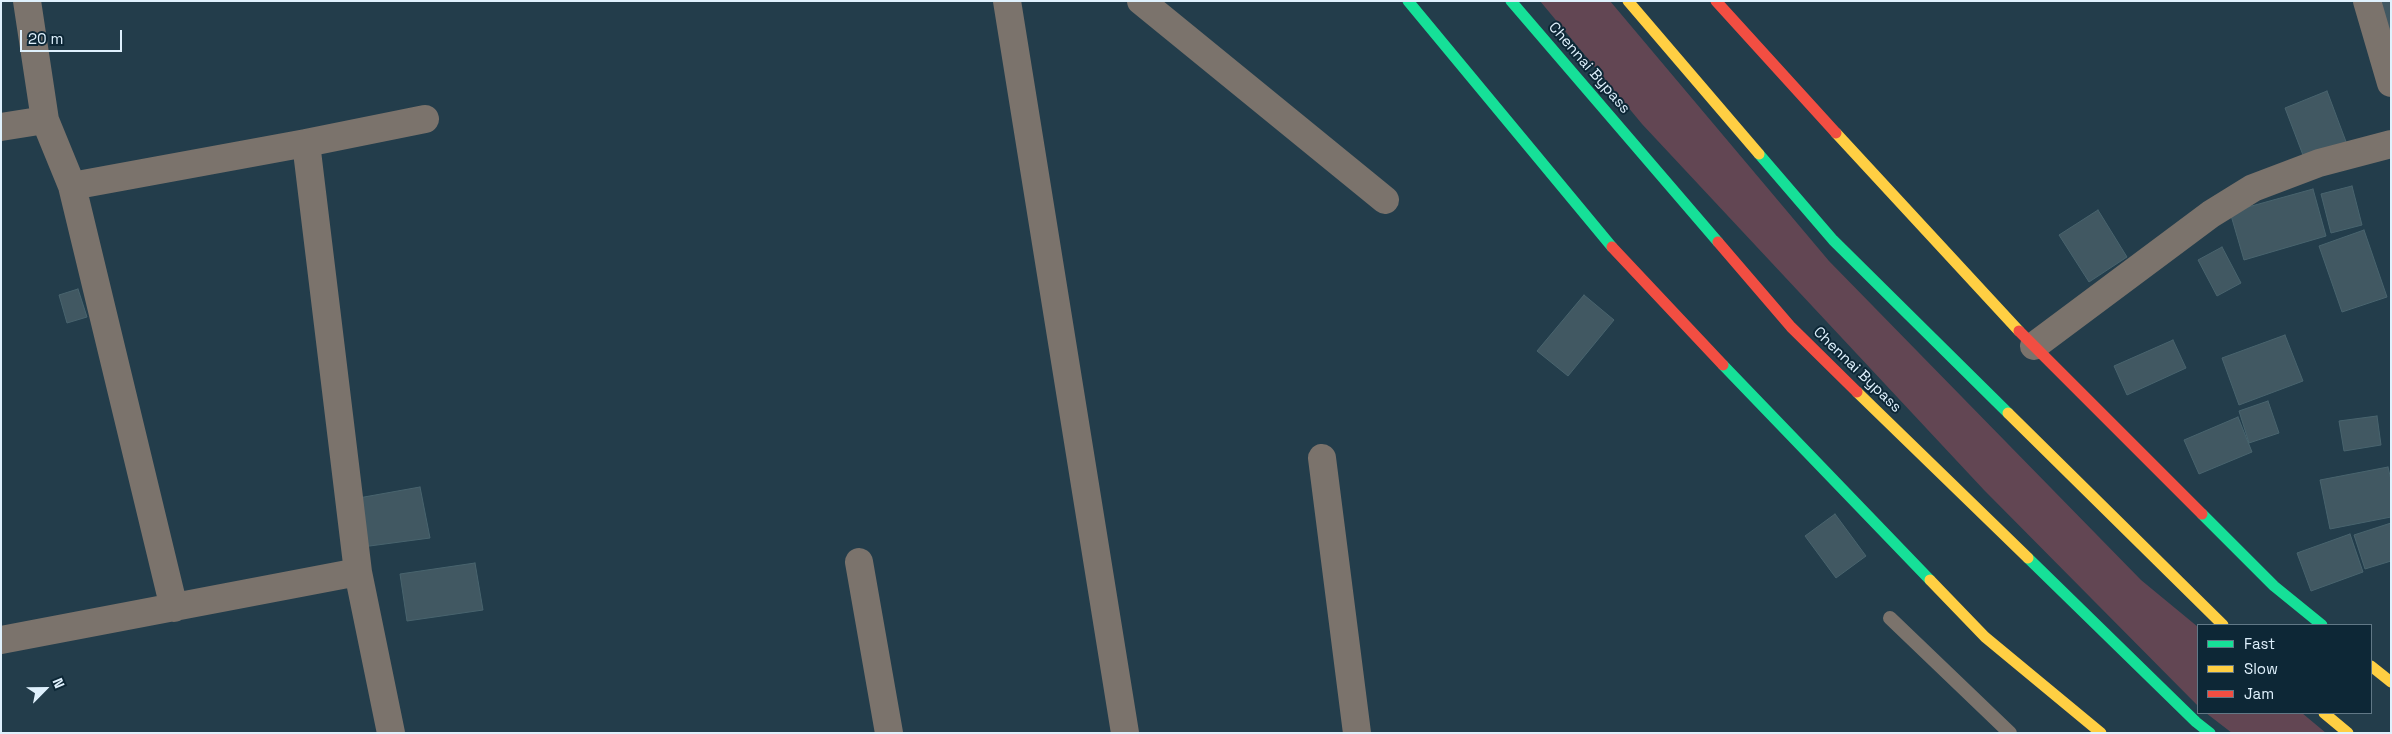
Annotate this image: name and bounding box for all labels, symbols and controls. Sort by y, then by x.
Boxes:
street label: Chennai Bypass [1544,19,1634,117]
scale bar [22,20,125,52]
text: 20 m [28,29,63,48]
street label: Chennai Bypass [1809,323,1905,417]
legend [2197,624,2372,714]
text: Fast [2244,634,2275,653]
text: Slow [2244,659,2278,678]
north arrow [20,664,70,714]
text: N [49,675,69,691]
text: Jam [2244,684,2274,703]

